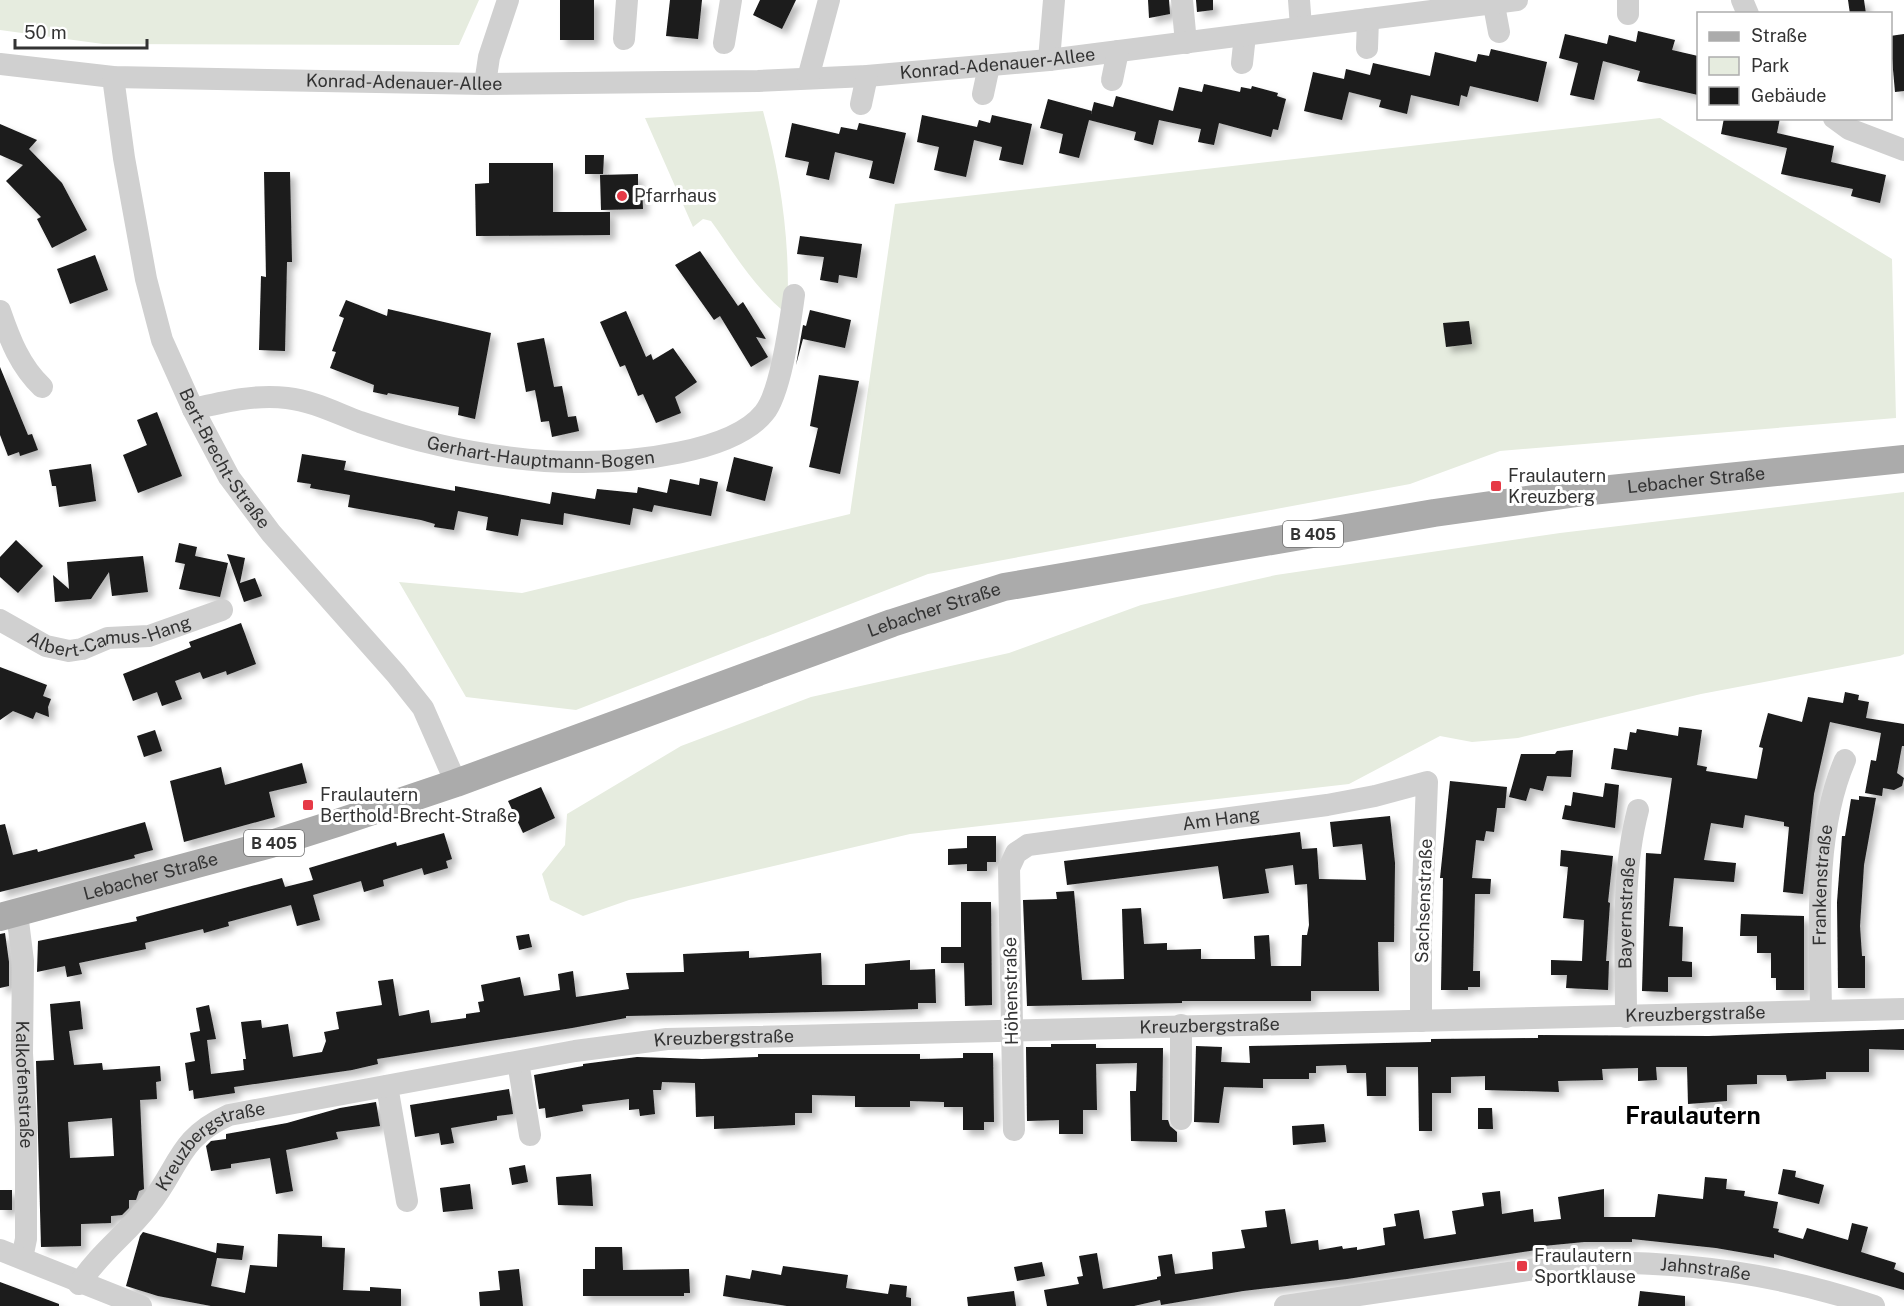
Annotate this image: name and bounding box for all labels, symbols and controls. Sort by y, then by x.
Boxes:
scale bar [15,12,147,50]
legend [1697,12,1892,120]
text: 50 m [24,22,67,43]
text: Straße [1751,25,1807,46]
street label: Konrad-Adenauer-Allee [899,43,1097,83]
text: Park [1751,55,1789,76]
street label: Konrad-Adenauer-Allee [306,70,503,94]
text: Gebäude [1751,85,1826,106]
place label: Pfarrhaus [634,185,717,206]
marker: Pfarrhaus [615,189,629,203]
street label: Bert-Brecht-Straße [175,385,275,533]
street label: Gerhart-Hauptmann-Bogen [425,432,656,472]
street label: Lebacher Straße [1626,462,1766,497]
place label: Fraulautern Kreuzberg [1508,465,1606,507]
marker: Fraulautern Kreuzberg [1489,479,1503,493]
road number: B 405 [1283,521,1343,547]
street label: Lebacher Straße [864,578,1003,641]
street label: Albert-Camus-Hang [24,611,194,661]
place label: Fraulautern Berthold-Brecht-Straße [320,784,517,826]
marker: Fraulautern Berthold-Brecht-Straße [301,798,315,812]
street label: Am Hang [1181,803,1261,834]
street label: Frankenstraße [1809,823,1837,946]
road number: B 405 [244,830,304,856]
street label: Sachsenstraße [1411,838,1436,964]
street label: Lebacher Straße [81,848,220,904]
street label: Bayernstraße [1614,856,1639,969]
street label: Höhenstraße [999,937,1022,1045]
street label: Kreuzbergstraße [1625,1001,1766,1026]
street label: Kreuzbergstraße [1139,1013,1280,1038]
street label: Kalkofenstraße [12,1021,37,1148]
street label: Kreuzbergstraße [652,1025,794,1051]
street label: Kreuzbergstraße [151,1098,267,1195]
district label: Fraulautern [1625,1101,1761,1129]
place label: Fraulautern Sportklause [1534,1245,1636,1287]
street label: Jahnstraße [1660,1253,1752,1285]
marker: Fraulautern Sportklause [1515,1259,1529,1273]

